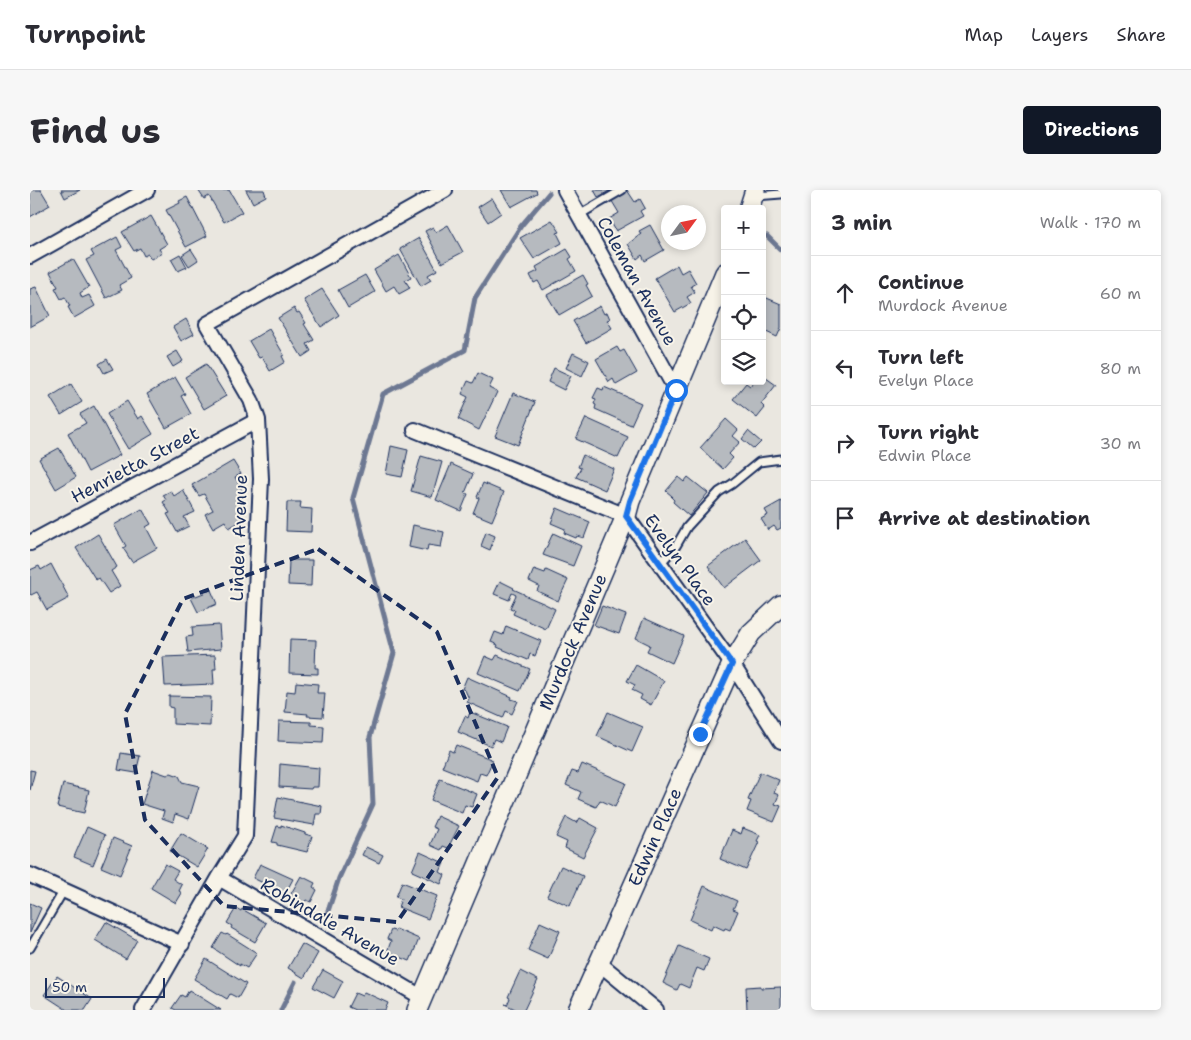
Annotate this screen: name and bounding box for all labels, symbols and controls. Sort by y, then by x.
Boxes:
text: Turnpoint [25,19,146,51]
text: Map [965,23,1003,47]
text: Layers [1031,23,1088,47]
text: Share [1116,23,1166,47]
button: Directions [1023,106,1161,154]
text: Find us [30,107,161,154]
north arrow [661,205,706,250]
map controls [721,205,766,385]
button: + [721,205,766,250]
text: 3 min [831,209,892,237]
street label: Coleman Avenue [592,212,682,350]
text: Walk · 170 m [1040,212,1141,233]
button: − [721,250,766,295]
text: Continue [878,270,964,295]
icon: ahead [831,279,859,307]
text: 60 m [1100,283,1141,304]
button: locate [721,295,766,340]
text: Murdock Avenue [878,295,1008,316]
button: layers [721,340,766,385]
text: Turn left [878,345,964,370]
icon: left [831,354,859,382]
text: 80 m [1100,358,1141,379]
text: Evelyn Place [878,370,974,391]
route start [665,379,688,402]
text: Turn right [878,420,979,445]
street label: Henrietta Street [67,421,203,509]
icon: right [831,429,859,457]
text: 30 m [1100,433,1141,454]
text: Edwin Place [878,445,972,466]
street label: Linden Avenue [225,474,253,602]
icon: arrive [831,504,859,532]
text: Arrive at destination [878,506,1090,531]
street label: Evelyn Place [639,509,721,611]
street label: Murdock Avenue [533,570,613,714]
route end [689,723,712,746]
street label: Edwin Place [623,784,687,890]
street label: Robindale Avenue [256,872,404,972]
scale bar [45,975,165,998]
text: 50 m [52,978,87,996]

